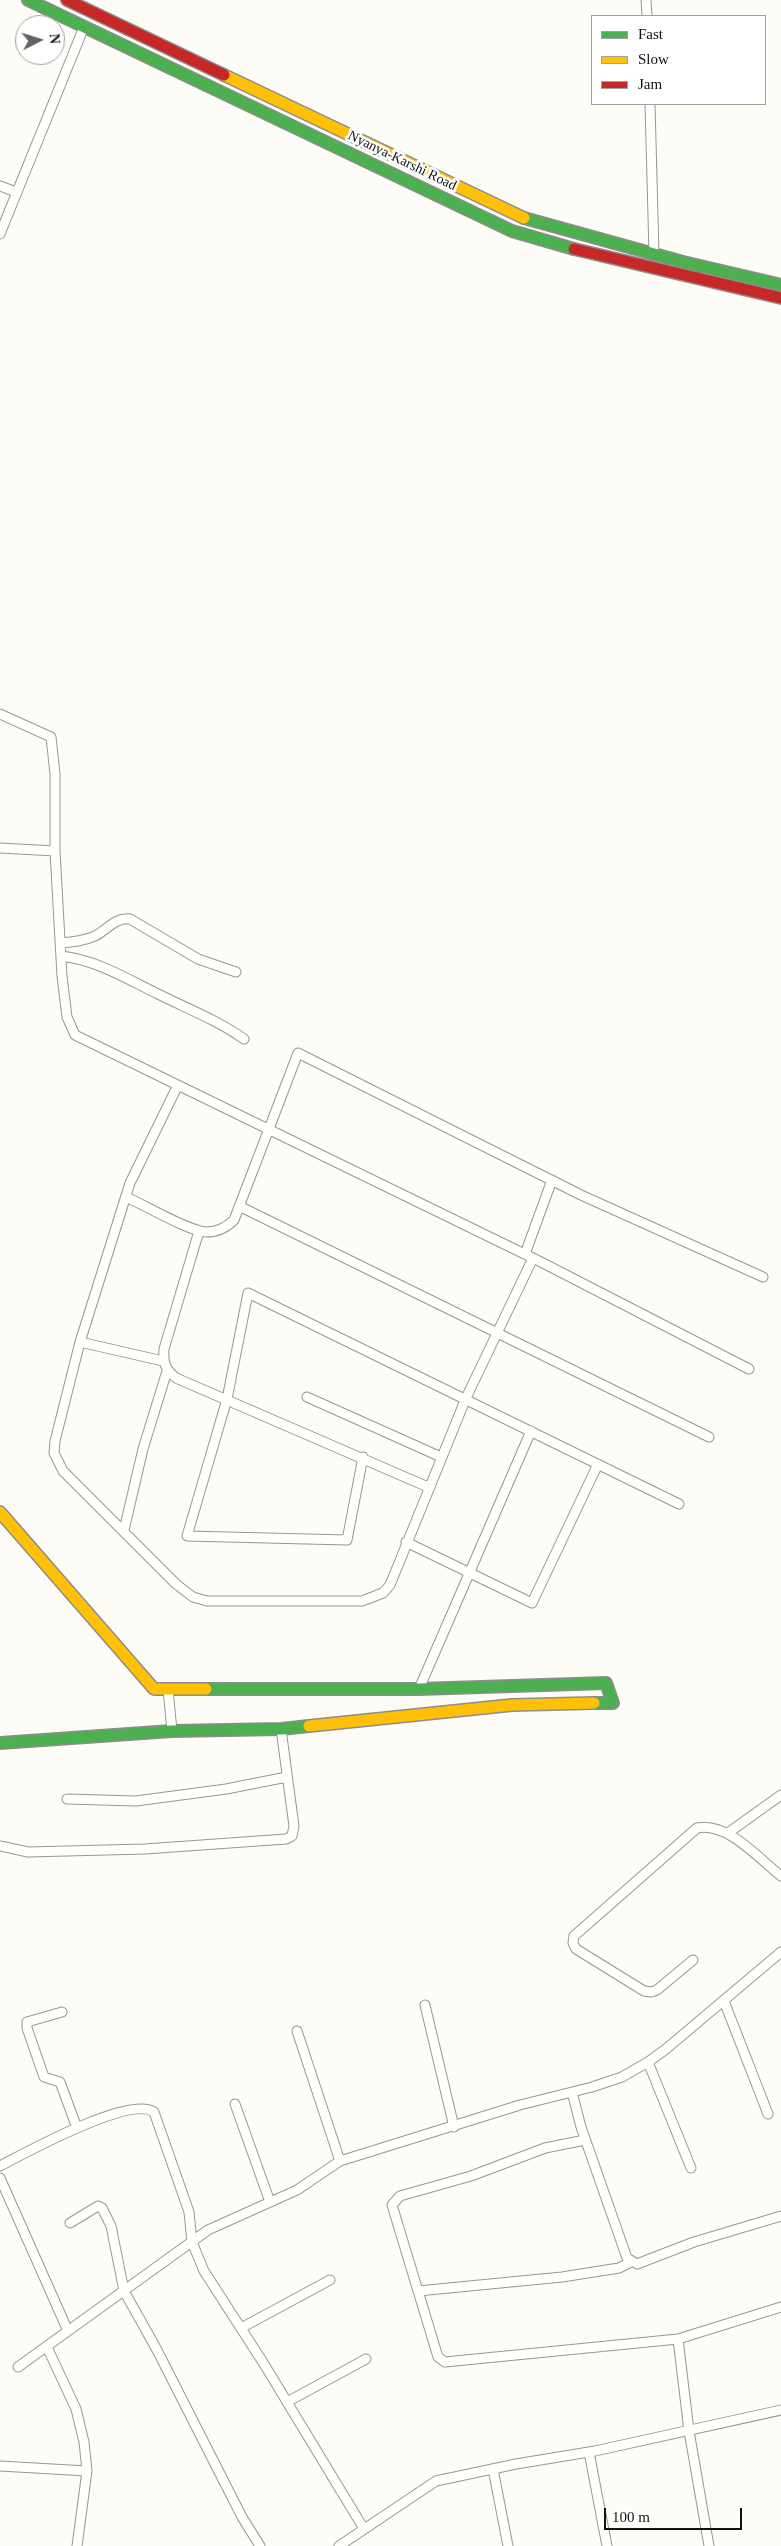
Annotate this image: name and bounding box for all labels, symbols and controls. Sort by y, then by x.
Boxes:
north arrow [15,15,65,65]
legend [591,15,766,105]
text: Fast [638,26,663,42]
text: N [47,33,62,44]
text: Slow [638,51,669,67]
text: Jam [638,76,662,92]
street label: Nyanya-Karshi Road [345,127,459,195]
scale bar [606,2498,744,2530]
text: 100 m [612,2509,650,2525]

